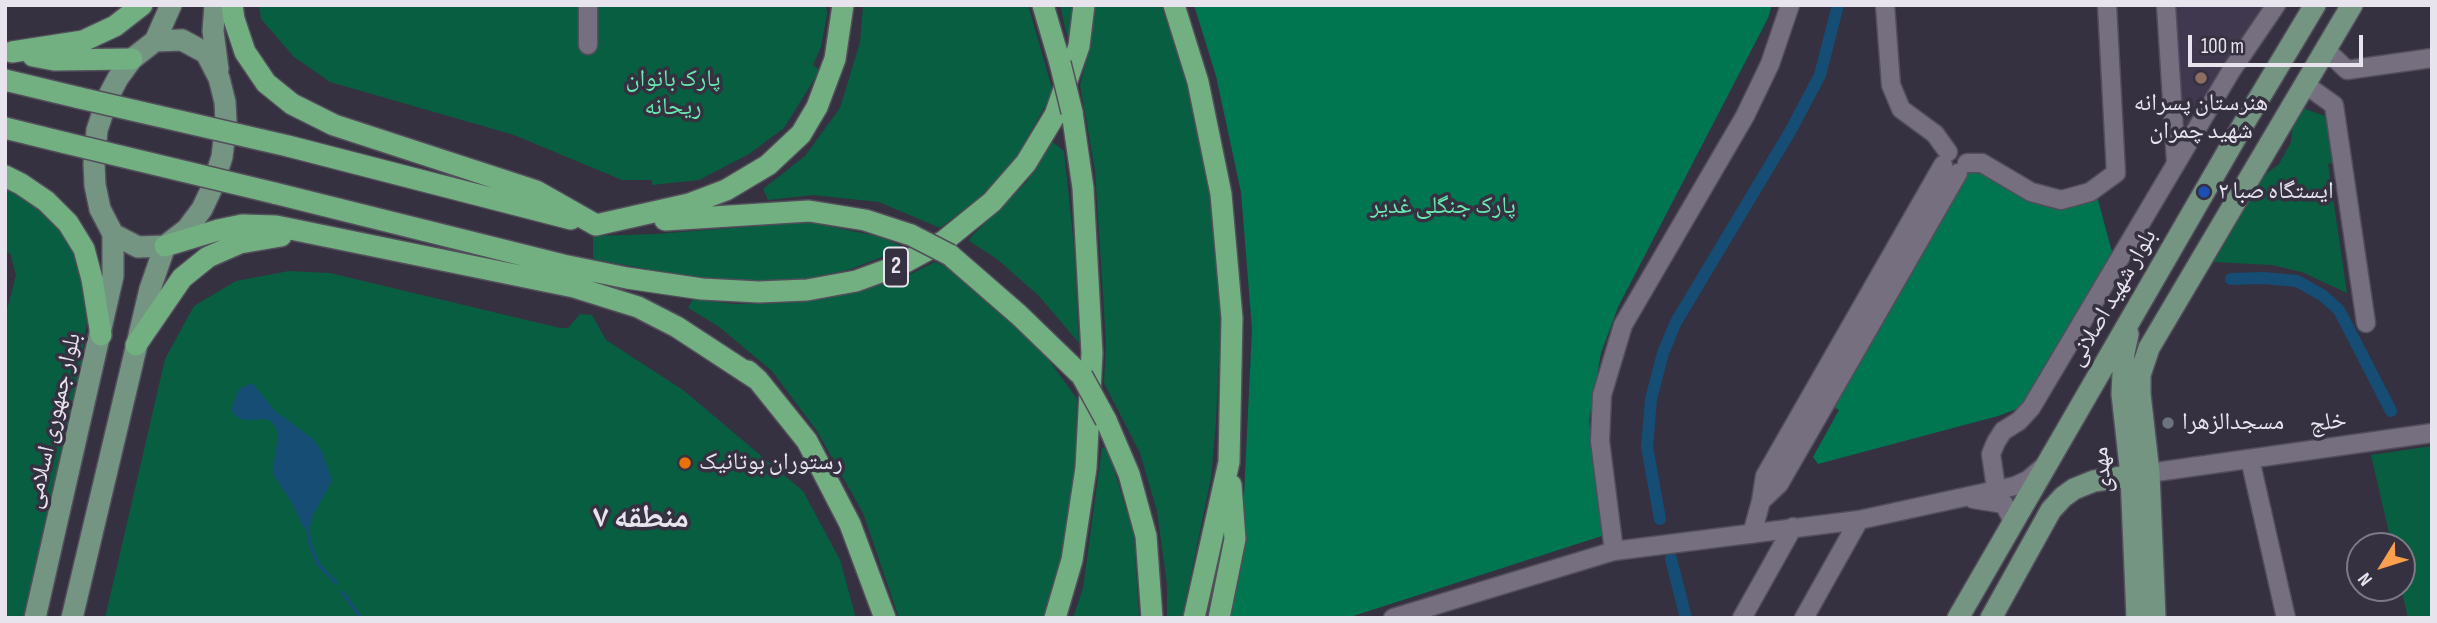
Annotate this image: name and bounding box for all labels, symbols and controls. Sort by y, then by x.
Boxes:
scale bar [2192,21,2367,65]
text: 100 m [2201,34,2244,59]
park label: پارک بانوان ریحانه [626,66,720,122]
marker: هنرستان پسرانه شهید چمران [2193,70,2209,86]
place label: هنرستان پسرانه شهید چمران [2134,90,2268,146]
place label: ایستگاه صبا ۲ [2218,178,2334,206]
marker: ایستگاه صبا ۲ [2196,184,2212,200]
park label: پارک جنگلی غدیر [1370,193,1516,221]
street label: بلوار شهید اصلانی [2062,224,2164,372]
road number: 2 [884,248,908,286]
street label: بلوار جمهوری اسلامی [20,330,88,512]
street label: خلج [2308,406,2348,440]
place label: مسجدالزهرا [2182,409,2284,437]
marker: مسجدالزهرا [2160,415,2176,431]
street label: مهدی [2087,446,2119,494]
place label: رستوران بوتانیک [699,449,843,477]
marker: رستوران بوتانیک [677,455,693,471]
district label: منطقه ۷ [593,500,689,538]
north arrow [2346,532,2416,602]
text: N [2353,568,2378,590]

